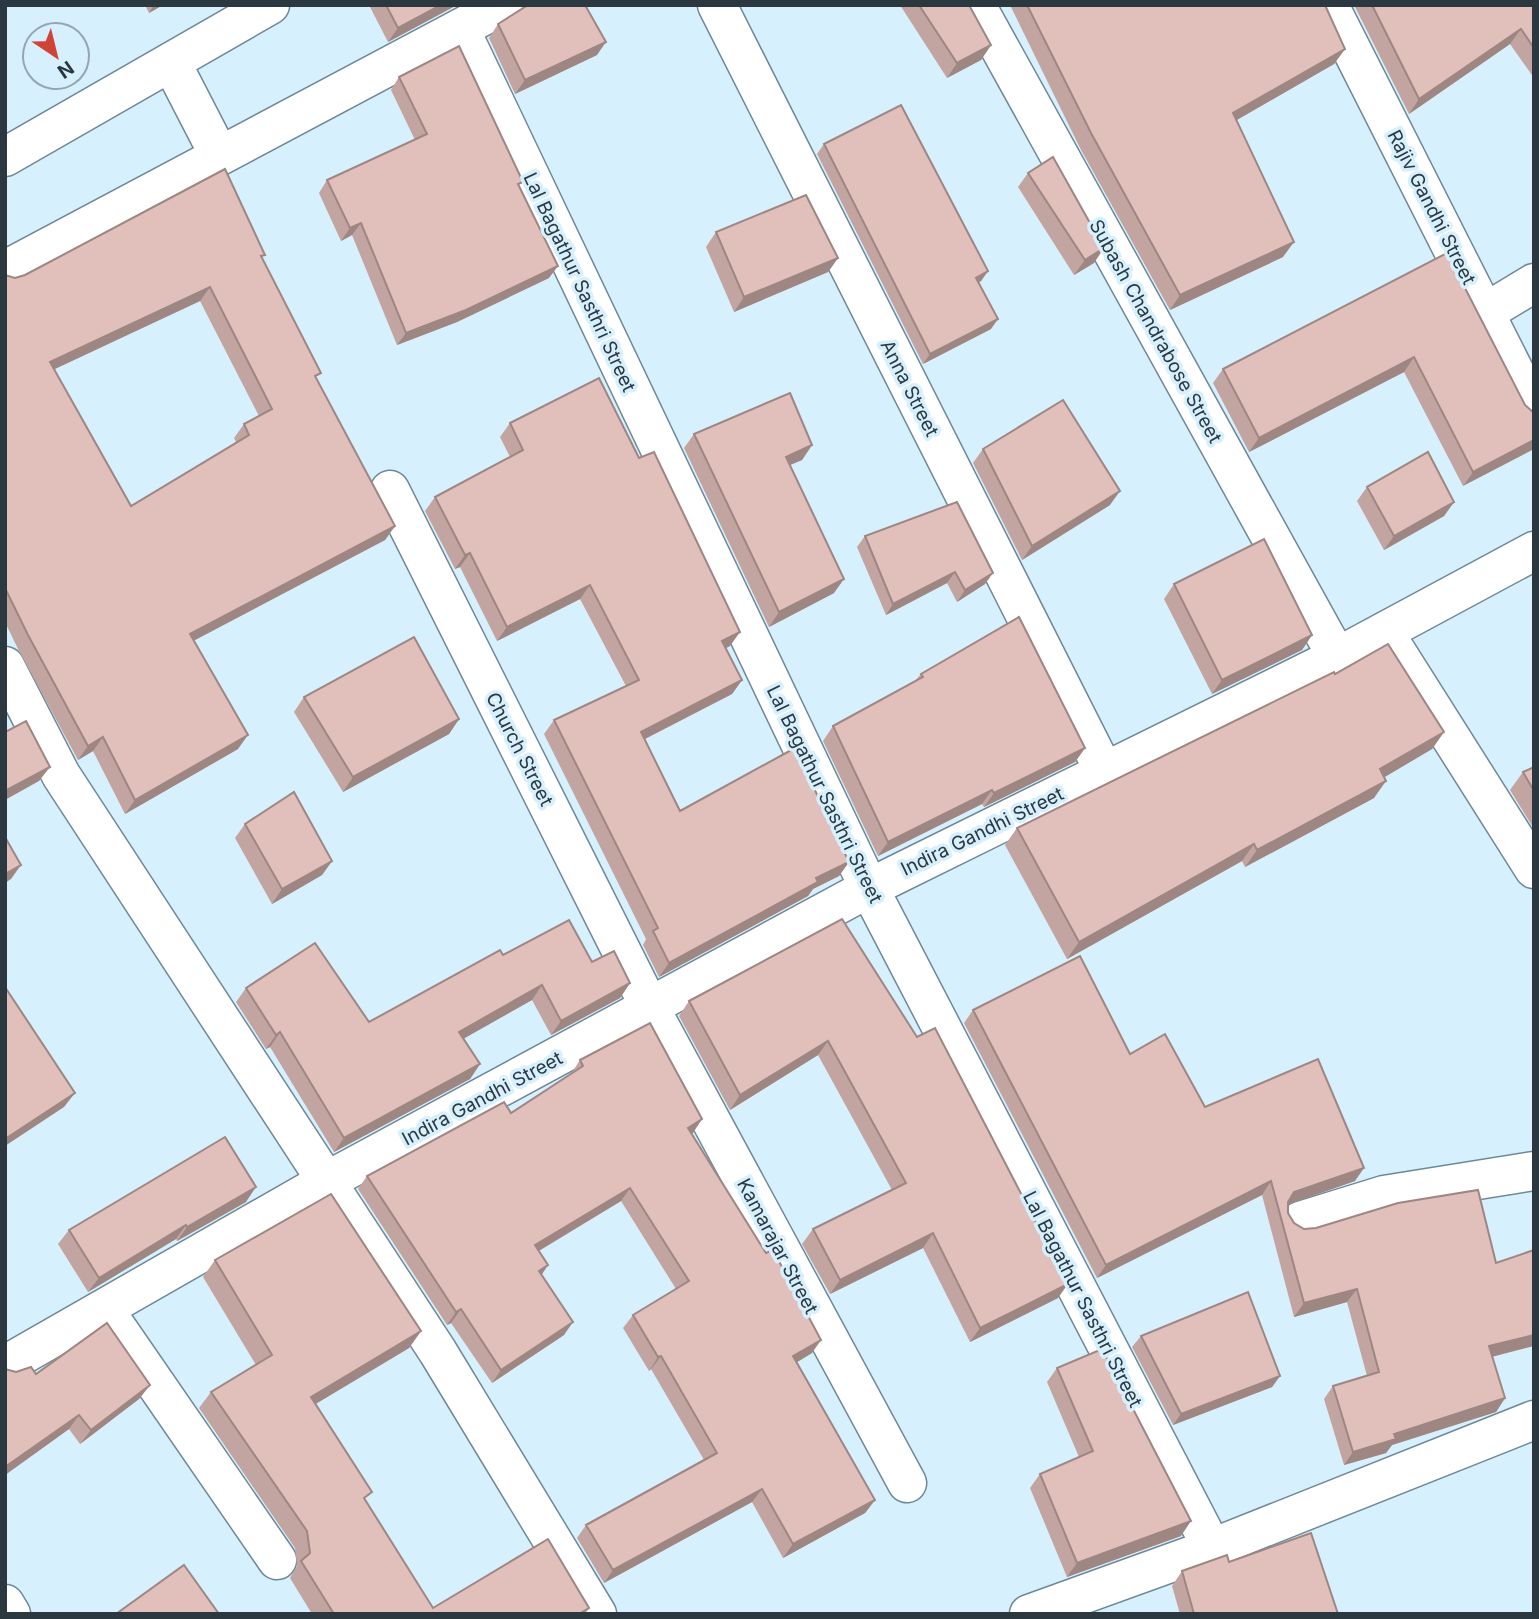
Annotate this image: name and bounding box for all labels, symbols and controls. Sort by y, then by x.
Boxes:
north arrow [21,21,91,91]
text: N [53,56,78,83]
street label: Rajiv Gandhi Street [1383,126,1481,288]
street label: Lal Bagathur Sasthri Street [519,169,641,396]
street label: Subash Chandrabose Street [1084,215,1227,447]
street label: Anna Street [875,336,944,440]
street label: Lal Bagathur Sasthri Street [762,682,887,907]
street label: Church Street [481,689,558,810]
street label: Indira Gandhi Street [897,782,1067,881]
street label: Indira Gandhi Street [398,1046,566,1150]
street label: Kamarajar Street [732,1175,823,1318]
street label: Lal Bagathur Sasthri Street [1018,1187,1147,1411]

